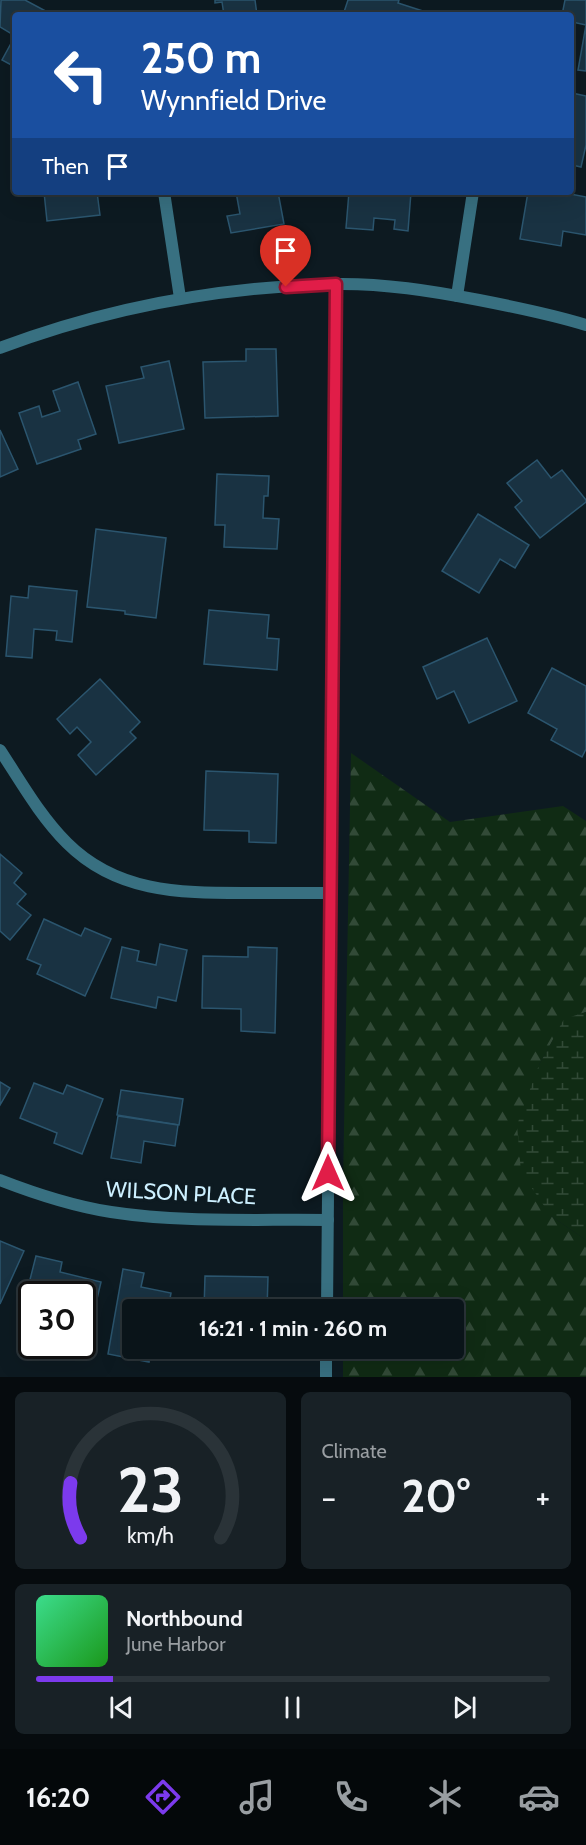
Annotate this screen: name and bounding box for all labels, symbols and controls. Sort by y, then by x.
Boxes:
text: 250 m [141,32,261,84]
icon: left [42,36,120,114]
text: Wynnfield Drive [141,84,326,117]
icon: arrive [101,150,134,183]
text: Then [42,153,89,180]
pin [260,225,311,287]
icon: arrive [269,234,302,267]
position arrow [296,1141,360,1205]
street label: WILSON PLACE [105,1176,257,1210]
speed limit sign: 30 [18,1281,96,1359]
text: 16:21 · 1 min · 260 m [199,1315,387,1342]
text: Climate [322,1439,387,1463]
text: 23 [117,1452,184,1528]
text: 20° [401,1469,470,1523]
text: − [322,1477,336,1517]
text: + [535,1477,550,1517]
text: km/h [127,1522,174,1548]
text: Northbound [126,1605,243,1632]
text: June Harbor [126,1632,226,1656]
icon: previous [105,1691,138,1724]
icon: pause [276,1691,309,1724]
icon: next [448,1691,481,1724]
icon: directions [142,1776,184,1818]
icon: music [236,1776,278,1818]
icon: phone [330,1776,372,1818]
icon: climate [424,1776,466,1818]
icon: car [518,1776,560,1818]
text: 16:20 [26,1781,90,1814]

